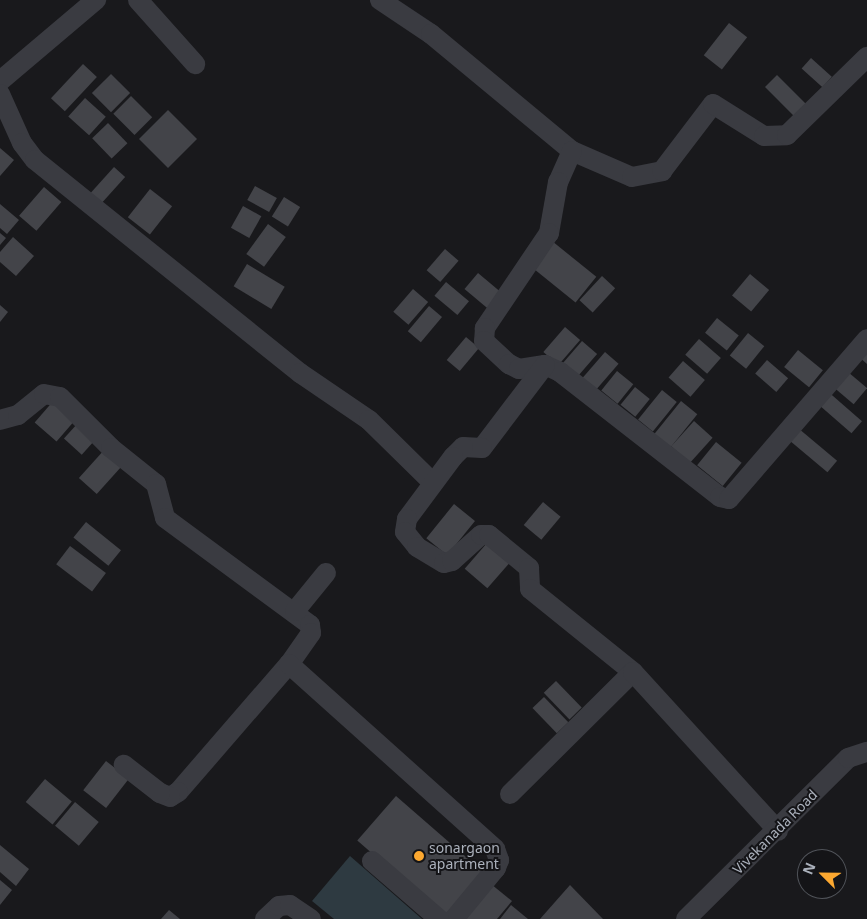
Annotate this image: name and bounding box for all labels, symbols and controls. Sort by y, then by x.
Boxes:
street label: Vivekanada Road [729,786,821,878]
place label: sonargaon apartment [429,840,500,872]
north arrow [797,849,847,899]
marker: sonargaon apartment [413,850,425,862]
text: N [798,859,820,877]

